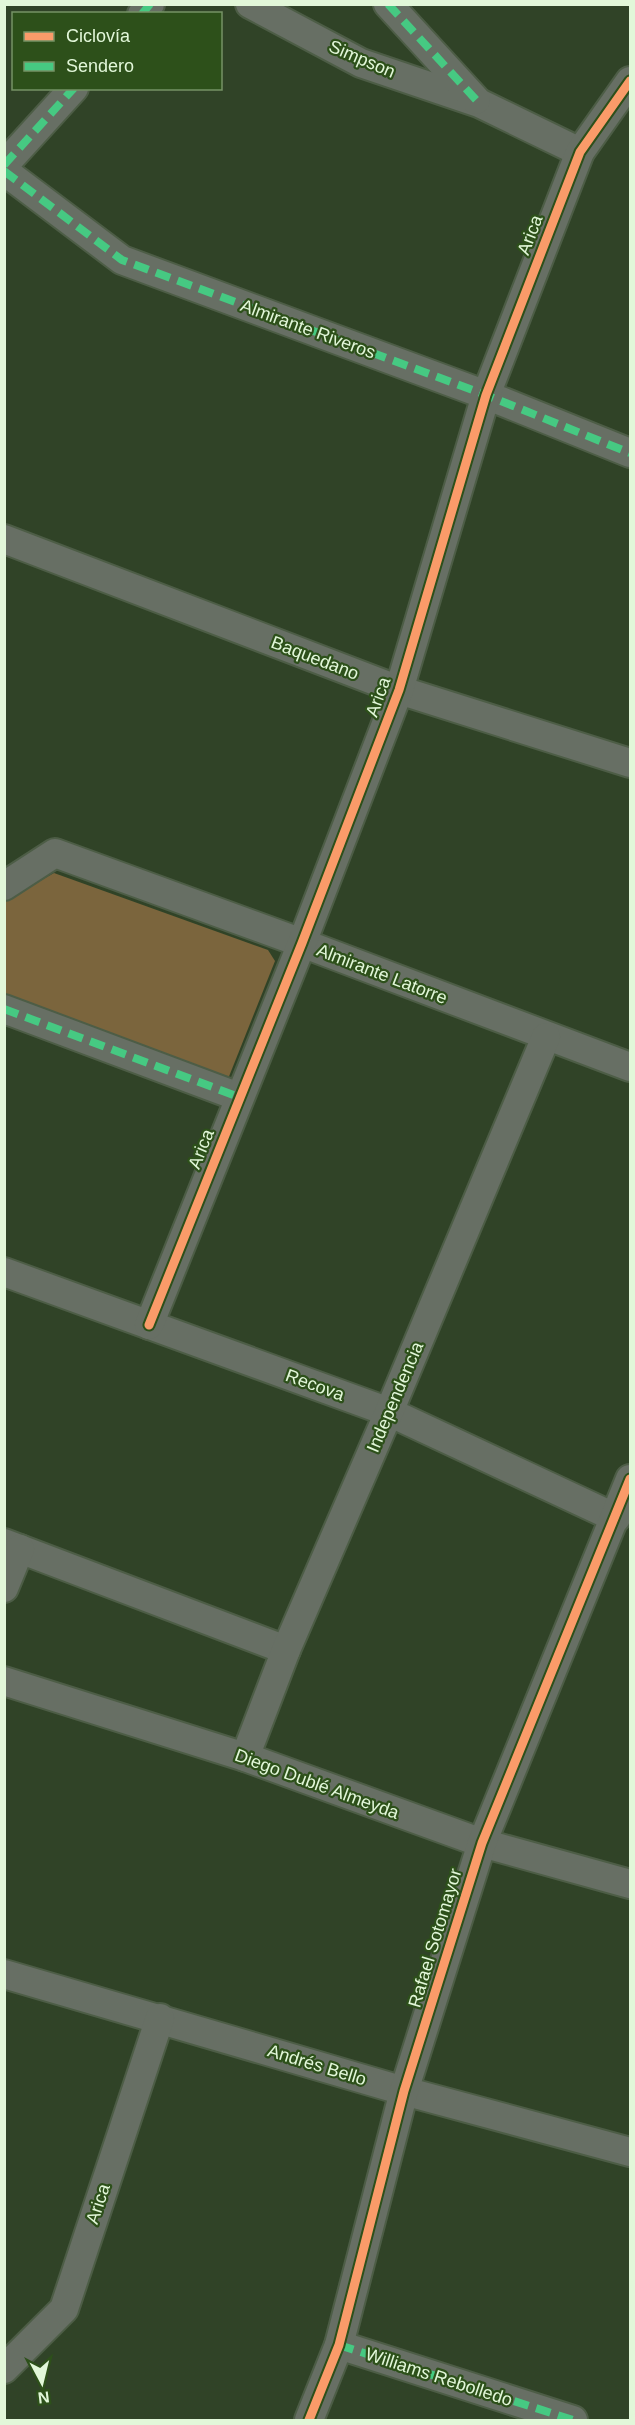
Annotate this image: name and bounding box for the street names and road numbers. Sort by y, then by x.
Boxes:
street label: Simpson [326,36,398,82]
street label: Arica [513,211,547,258]
street label: Almirante Riveros [238,295,378,363]
street label: Baquedano [268,632,362,684]
street label: Arica [362,673,395,720]
street label: Almirante Latorre [314,940,450,1008]
street label: Arica [184,1125,218,1172]
street label: Independencia [363,1338,428,1455]
street label: Recova [283,1365,348,1405]
street label: Diego Dublé Almeyda [232,1745,403,1823]
street label: Rafael Sotomayor [404,1866,466,2010]
street label: Andrés Bello [265,2041,369,2089]
street label: Arica [82,2180,114,2227]
street label: Williams Rebolledo [363,2344,515,2410]

